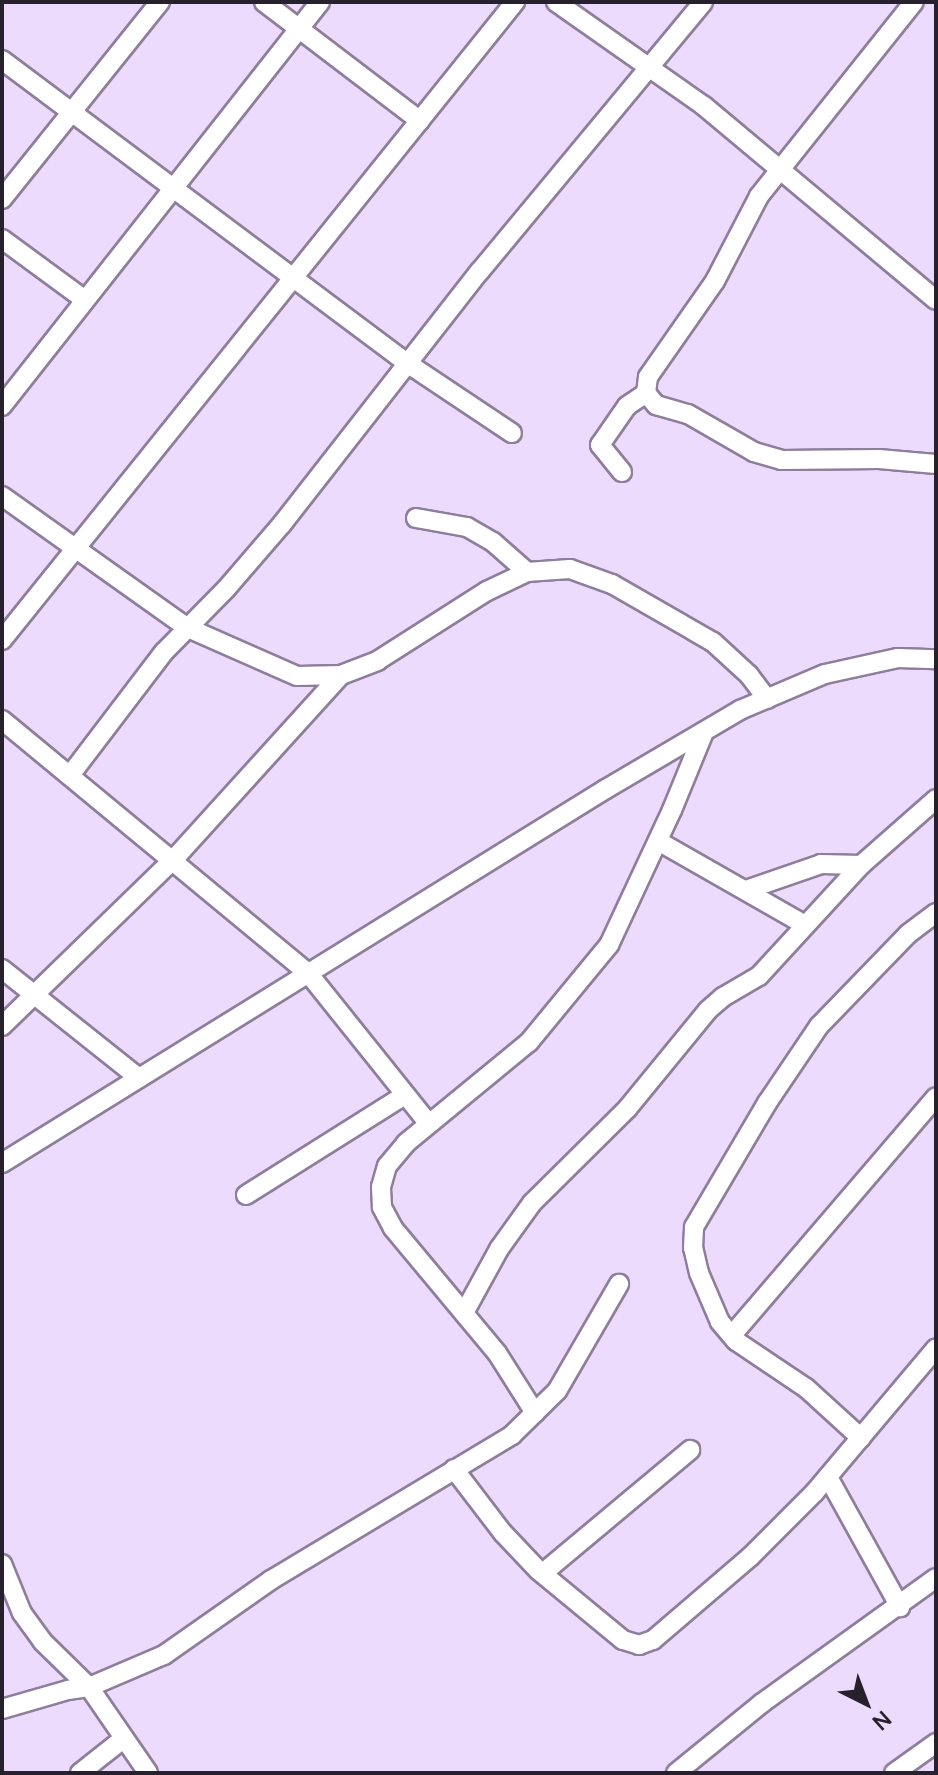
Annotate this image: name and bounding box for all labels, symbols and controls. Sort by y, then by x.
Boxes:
north arrow [826,1663,906,1743]
text: N [866,1704,898,1737]

